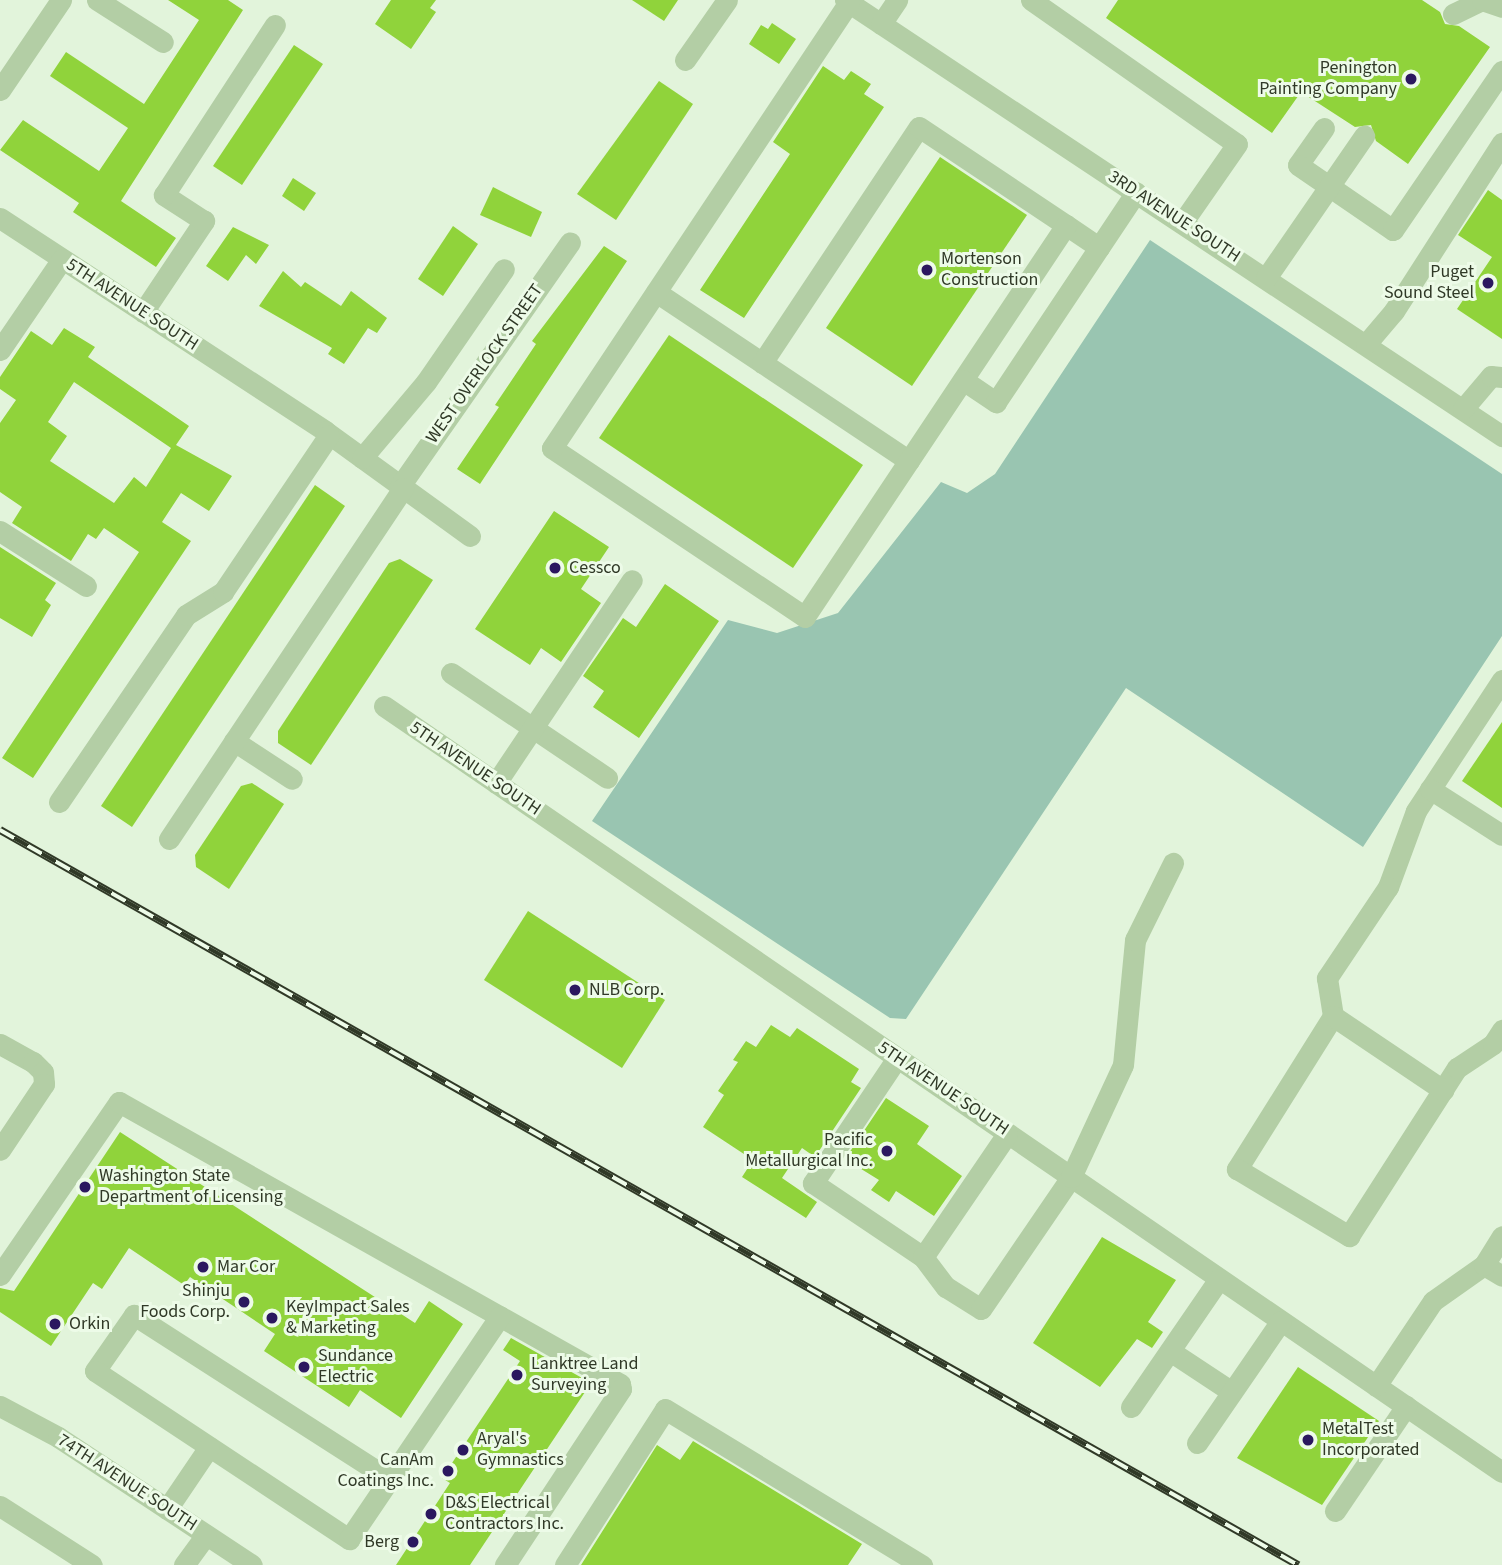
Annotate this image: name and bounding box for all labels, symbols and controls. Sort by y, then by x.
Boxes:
place label: Penington Painting Company [1259,58,1397,100]
marker: Penington Painting Company [1403,71,1419,87]
street label: 3RD AVENUE SOUTH [1104,166,1244,268]
place label: Mortenson Construction [941,249,1038,292]
street label: 5TH AVENUE SOUTH [62,254,202,356]
marker: Mortenson Construction [919,262,935,278]
place label: Puget Sound Steel [1384,262,1474,304]
marker: Puget Sound Steel [1480,275,1496,291]
street label: WEST OVERLOCK STREET [422,280,548,448]
place label: Cessco [569,557,621,579]
marker: Cessco [547,560,563,576]
street label: 5TH AVENUE SOUTH [405,717,545,821]
place label: NLB Corp. [589,979,664,1001]
marker: NLB Corp. [567,982,583,998]
street label: 5TH AVENUE SOUTH [873,1037,1013,1141]
place label: Pacific Metallurgical Inc. [745,1130,873,1172]
marker: Pacific Metallurgical Inc. [879,1143,895,1159]
place label: Washington State Department of Licensing [99,1166,283,1208]
marker: Washington State Department of Licensing [77,1179,93,1195]
place label: Mar Cor [217,1256,275,1278]
marker: Mar Cor [195,1259,211,1275]
place label: Shinju Foods Corp. [140,1281,230,1324]
marker: Shinju Foods Corp. [236,1294,252,1310]
place label: KeyImpact Sales & Marketing [286,1297,410,1340]
marker: KeyImpact Sales & Marketing [264,1310,280,1326]
place label: Orkin [69,1313,110,1335]
marker: Orkin [47,1316,63,1332]
place label: Sundance Electric [318,1346,393,1388]
place label: Lanktree Land Surveying [531,1354,638,1396]
marker: Sundance Electric [296,1359,312,1375]
marker: Lanktree Land Surveying [509,1367,525,1383]
place label: MetalTest Incorporated [1322,1419,1420,1462]
place label: Aryal's Gymnastics [477,1429,564,1472]
street label: 74TH AVENUE SOUTH [53,1430,201,1536]
marker: MetalTest Incorporated [1300,1432,1316,1448]
marker: Aryal's Gymnastics [455,1442,471,1458]
place label: CanAm Coatings Inc. [338,1450,434,1492]
marker: CanAm Coatings Inc. [440,1463,456,1479]
place label: D&S Electrical Contractors Inc. [445,1493,564,1536]
marker: D&S Electrical Contractors Inc. [423,1506,439,1522]
place label: Berg [364,1531,399,1553]
marker: Berg [405,1534,421,1550]

